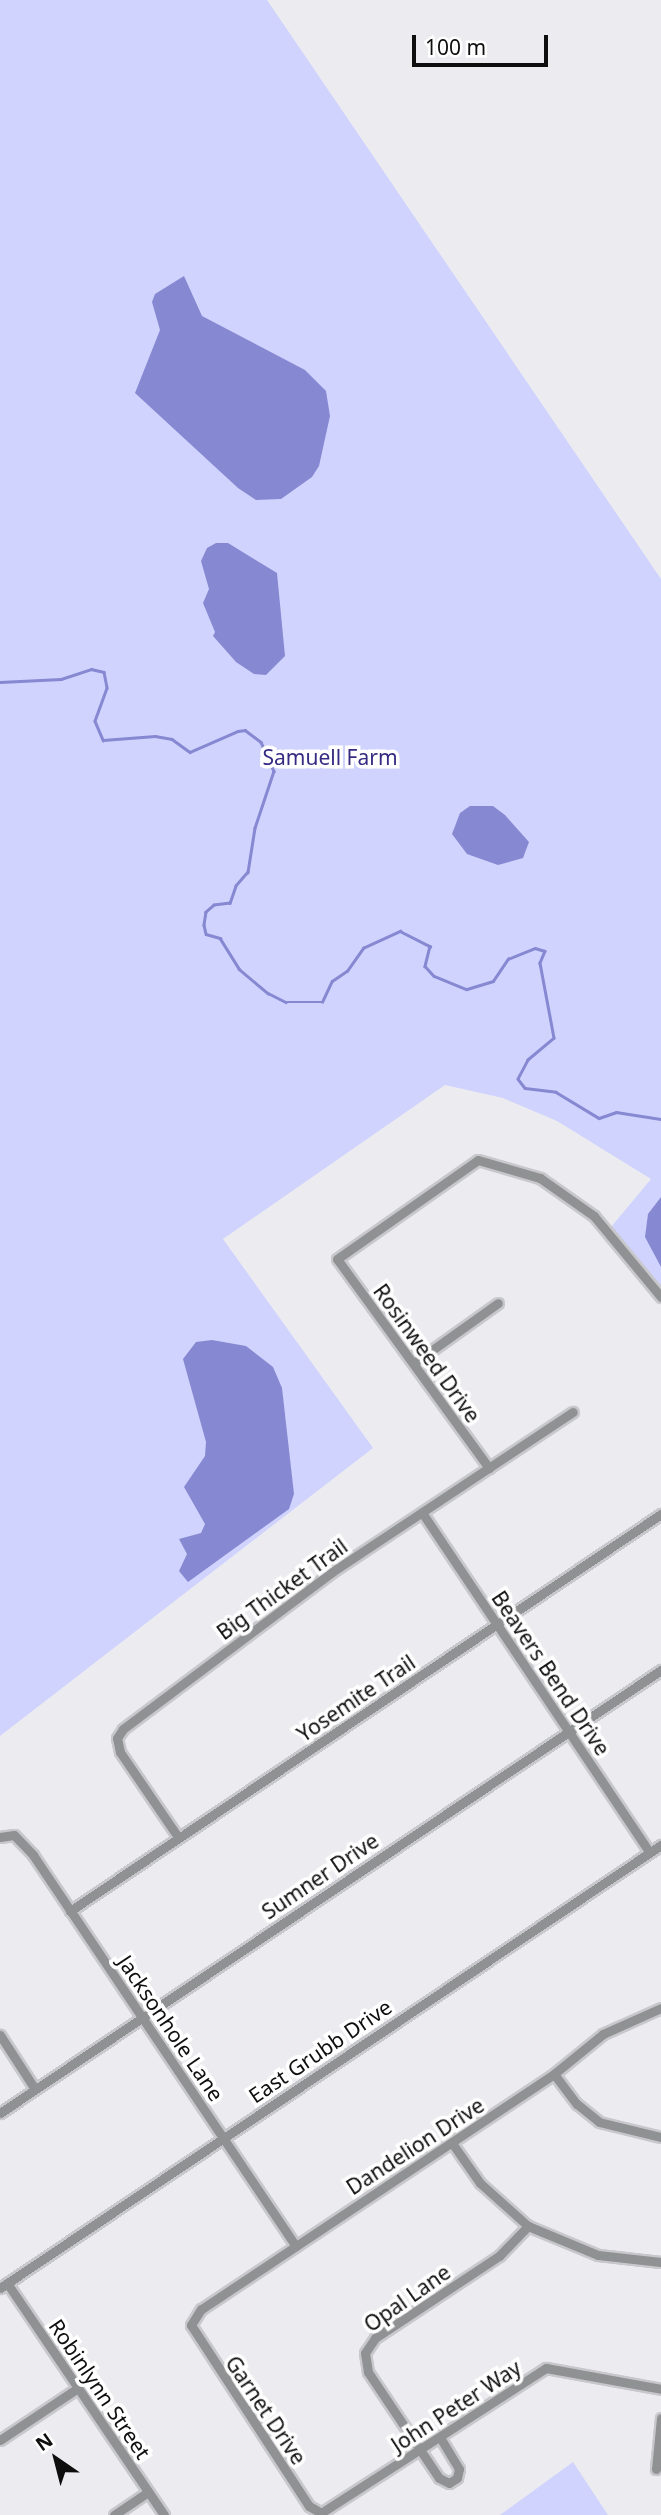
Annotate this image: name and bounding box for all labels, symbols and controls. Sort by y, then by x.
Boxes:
scale bar [416,21,552,65]
text: 100 m [425,33,486,61]
park label: Samuell Farm [262,744,398,770]
street label: Rosinweed Drive [368,1279,486,1427]
street label: Big Thicket Trail [212,1533,352,1645]
street label: Beavers Bend Drive [487,1586,615,1760]
street label: Yosemite Trail [292,1649,420,1747]
street label: Sumner Drive [257,1828,383,1924]
street label: Jacksonhole Lane [113,1950,229,2106]
street label: East Grubb Drive [244,1994,396,2108]
street label: Dandelion Drive [342,2092,488,2200]
street label: Opal Lane [359,2259,455,2337]
street label: Robinlynn Street [44,2314,156,2464]
street label: Garnet Drive [220,2351,312,2469]
street label: John Peter Way [386,2355,526,2457]
north arrow [21,2424,91,2494]
text: N [30,2427,58,2457]

